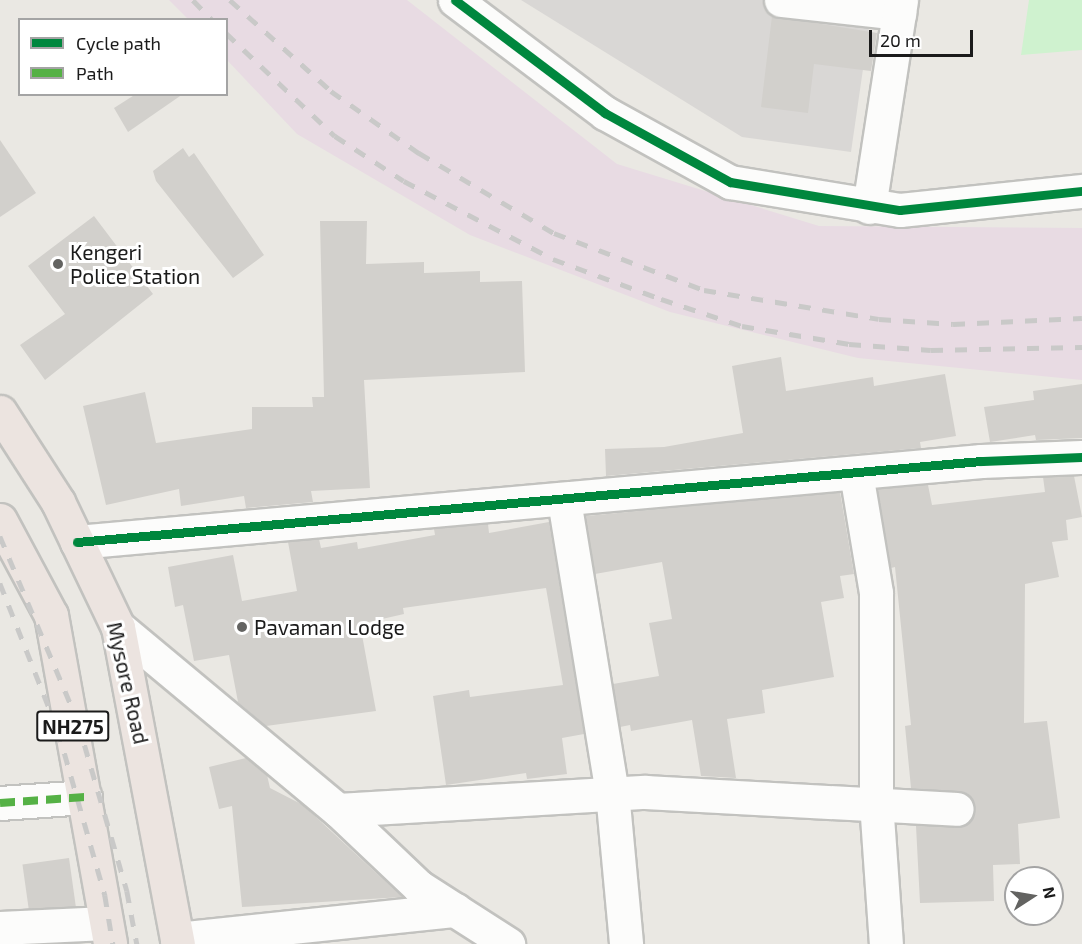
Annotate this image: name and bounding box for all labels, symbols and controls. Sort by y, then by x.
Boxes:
legend [18,18,228,96]
scale bar [872,18,976,56]
text: 20 m [880,29,921,51]
text: Cycle path [76,32,161,54]
text: Path [76,62,114,84]
place label: Kengeri Police Station [70,239,200,289]
marker: Kengeri Police Station [51,257,65,271]
place label: Pavaman Lodge [254,614,405,640]
street label: Mysore Road [102,619,154,747]
marker: Pavaman Lodge [235,620,249,634]
road number: NH275 [36,709,110,743]
north arrow [1004,866,1064,926]
text: N [1040,885,1061,900]

